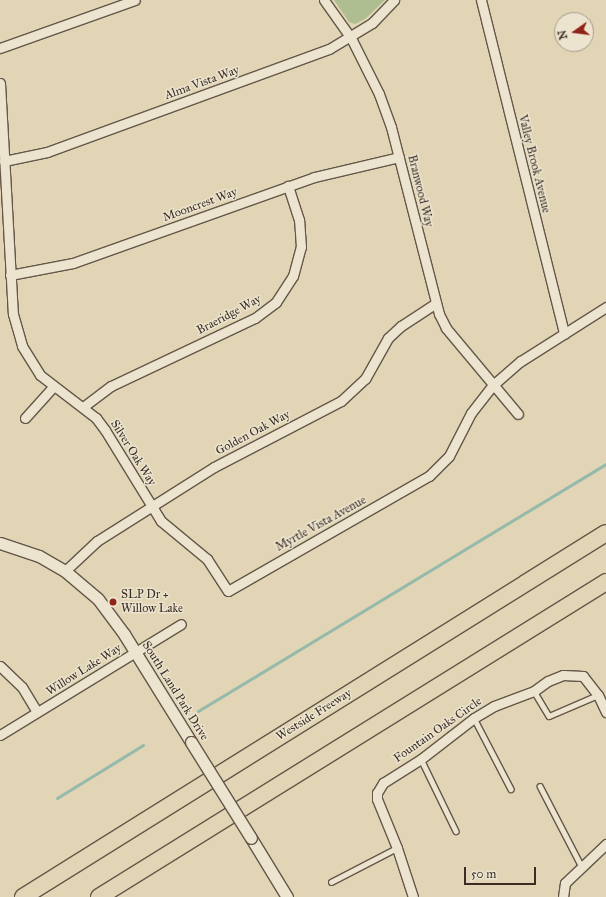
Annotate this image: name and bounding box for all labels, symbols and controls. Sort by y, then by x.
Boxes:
north arrow [554,12,594,52]
text: N [555,29,570,41]
street label: Alma Vista Way [163,63,241,103]
street label: Valley Brook Avenue [515,113,553,215]
street label: Branwood Way [404,153,436,229]
street label: Mooncrest Way [161,185,239,225]
street label: Braeridge Way [194,292,264,338]
street label: Golden Oak Way [213,407,293,459]
street label: Silver Oak Way [107,417,159,489]
street label: Myrtle Vista Avenue [273,493,369,555]
place label: SLP Dr + Willow Lake [121,588,183,616]
marker: SLP Dr + Willow Lake [108,597,118,607]
street label: South Land Park Drive [139,639,211,743]
street label: Willow Lake Way [44,641,124,699]
street label: Westside Freeway [274,686,354,744]
street label: Fountain Oaks Circle [391,694,485,766]
scale bar [466,859,538,885]
text: 50 m [471,867,496,881]

